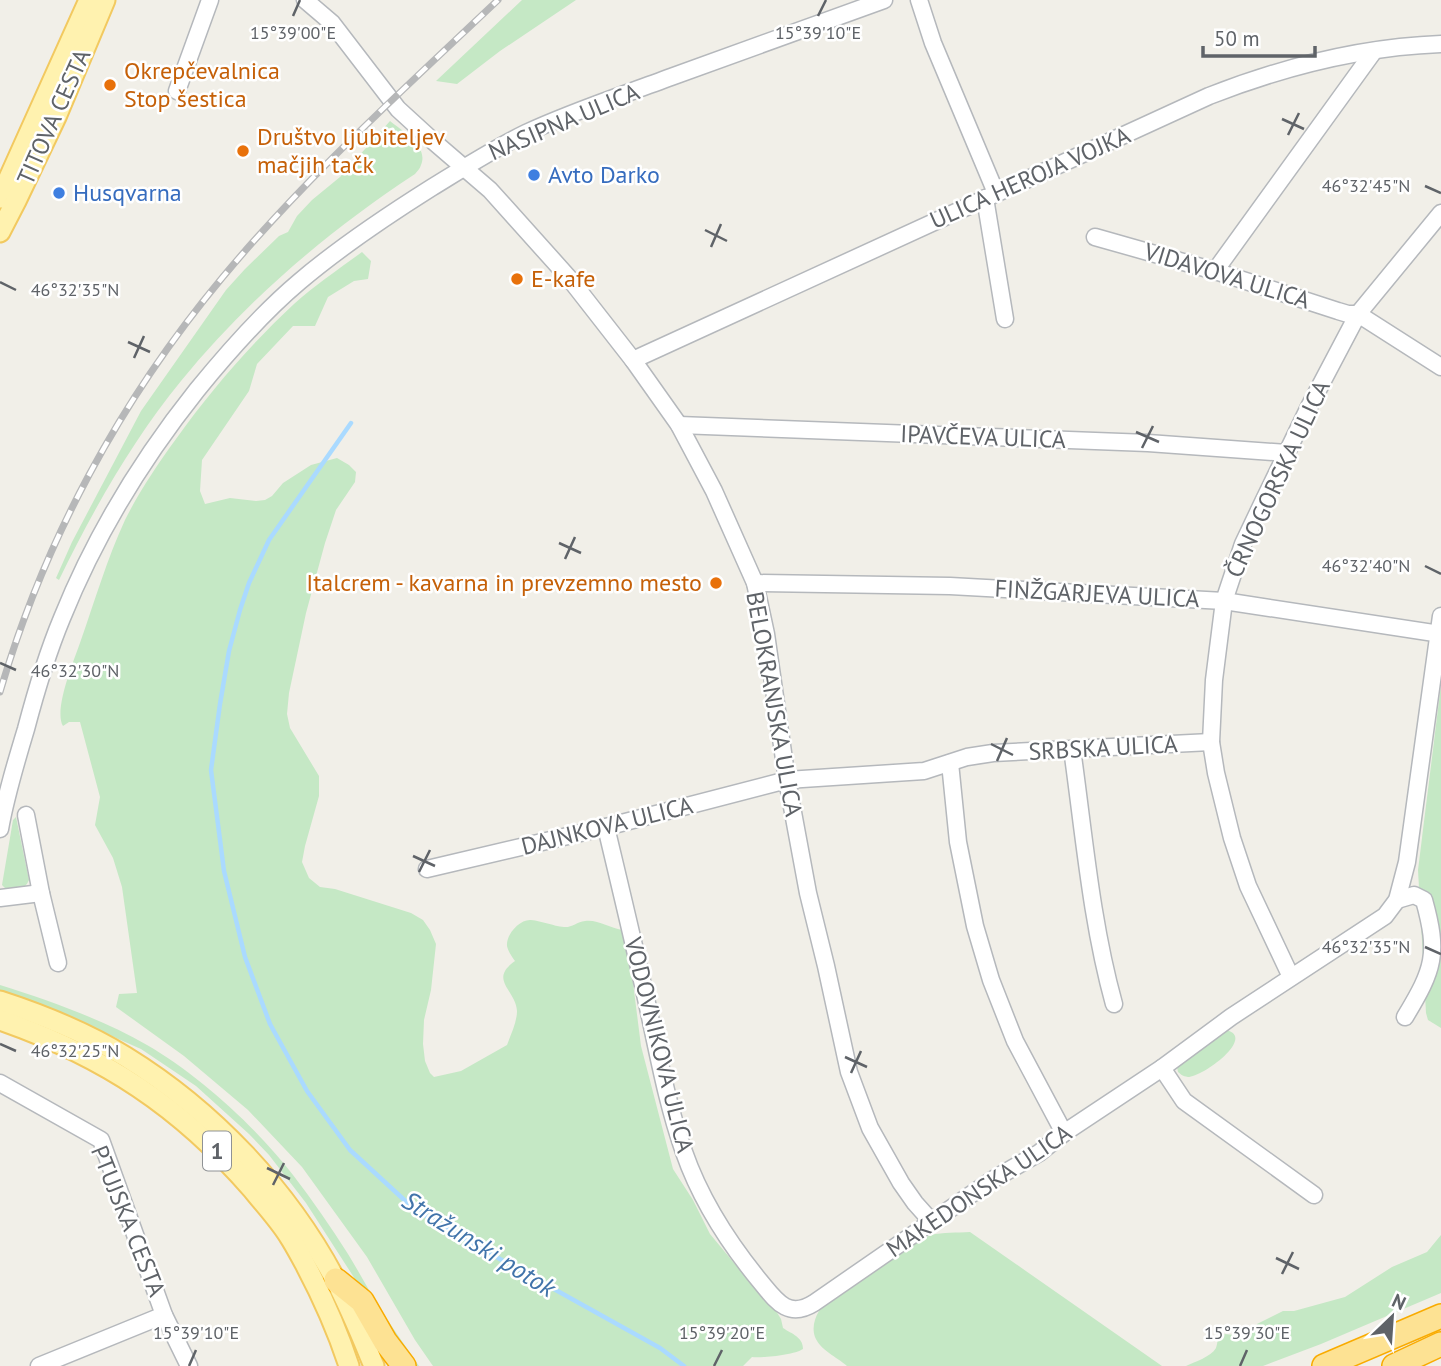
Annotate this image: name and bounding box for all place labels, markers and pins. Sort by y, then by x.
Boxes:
place label: Okrepčevalnica Stop šestica [124,55,280,114]
marker: Okrepčevalnica Stop šestica [102,77,118,93]
place label: Društvo ljubiteljev mačjih tačk [257,121,445,180]
marker: Društvo ljubiteljev mačjih tačk [235,143,251,159]
place label: Avto Darko [548,159,660,190]
marker: Avto Darko [526,167,542,183]
place label: Husqvarna [73,177,182,208]
marker: Husqvarna [51,185,67,201]
place label: E-kafe [531,263,596,294]
marker: E-kafe [509,271,525,287]
place label: Italcrem - kavarna in prevzemno mesto [306,567,702,598]
marker: Italcrem - kavarna in prevzemno mesto [708,575,724,591]

